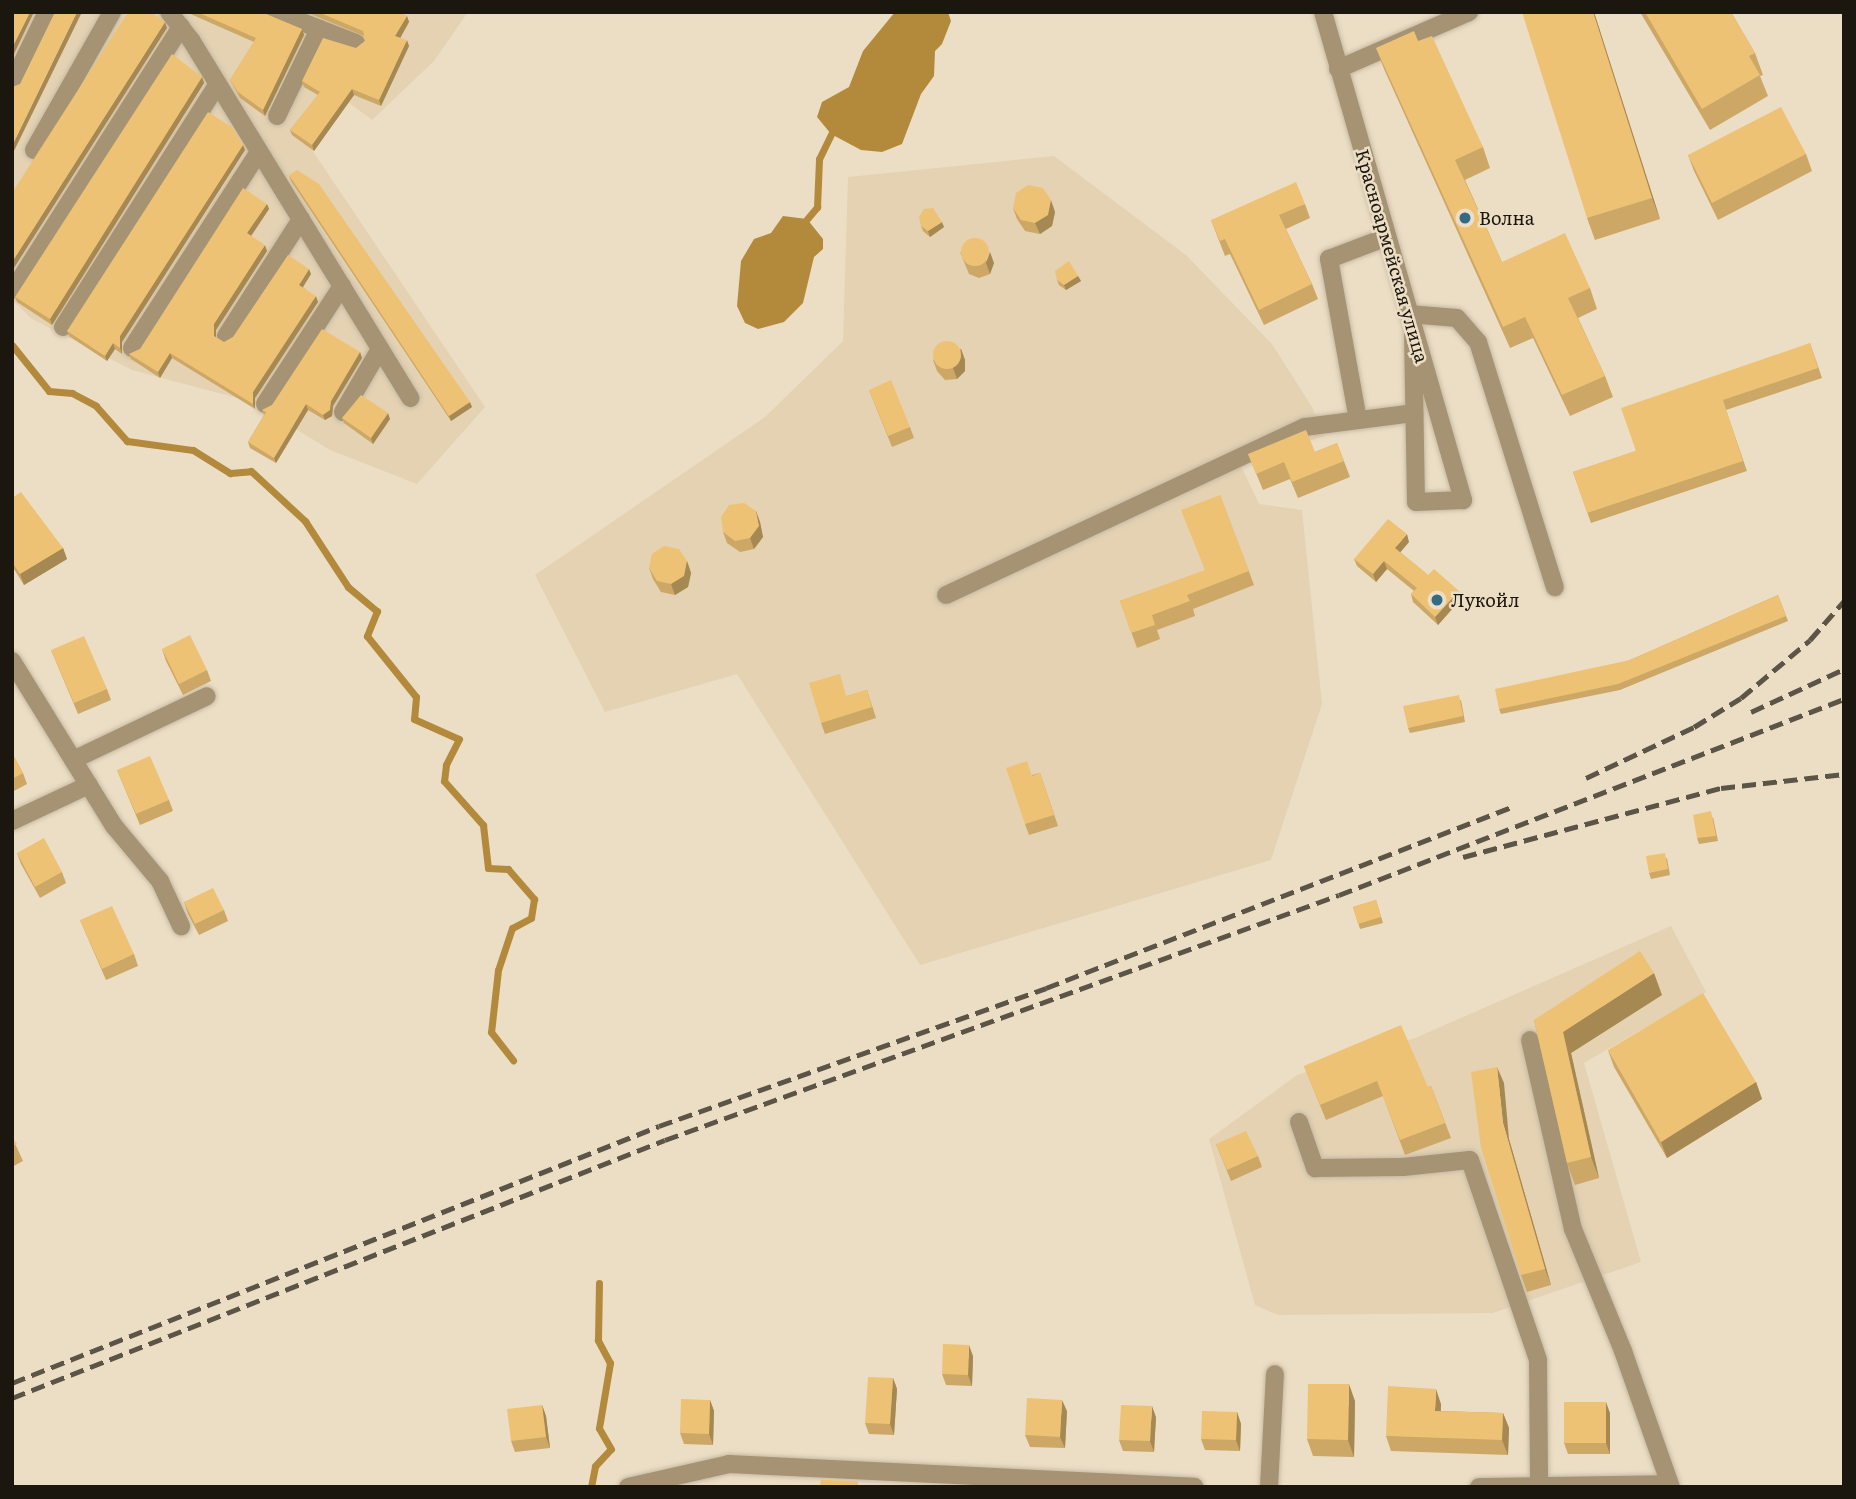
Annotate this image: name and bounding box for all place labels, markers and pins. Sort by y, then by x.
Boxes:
place label: Волна [1479,207,1535,229]
marker: Волна [1457,210,1473,226]
place label: Лукойл [1451,589,1519,611]
marker: Лукойл [1429,592,1445,608]

